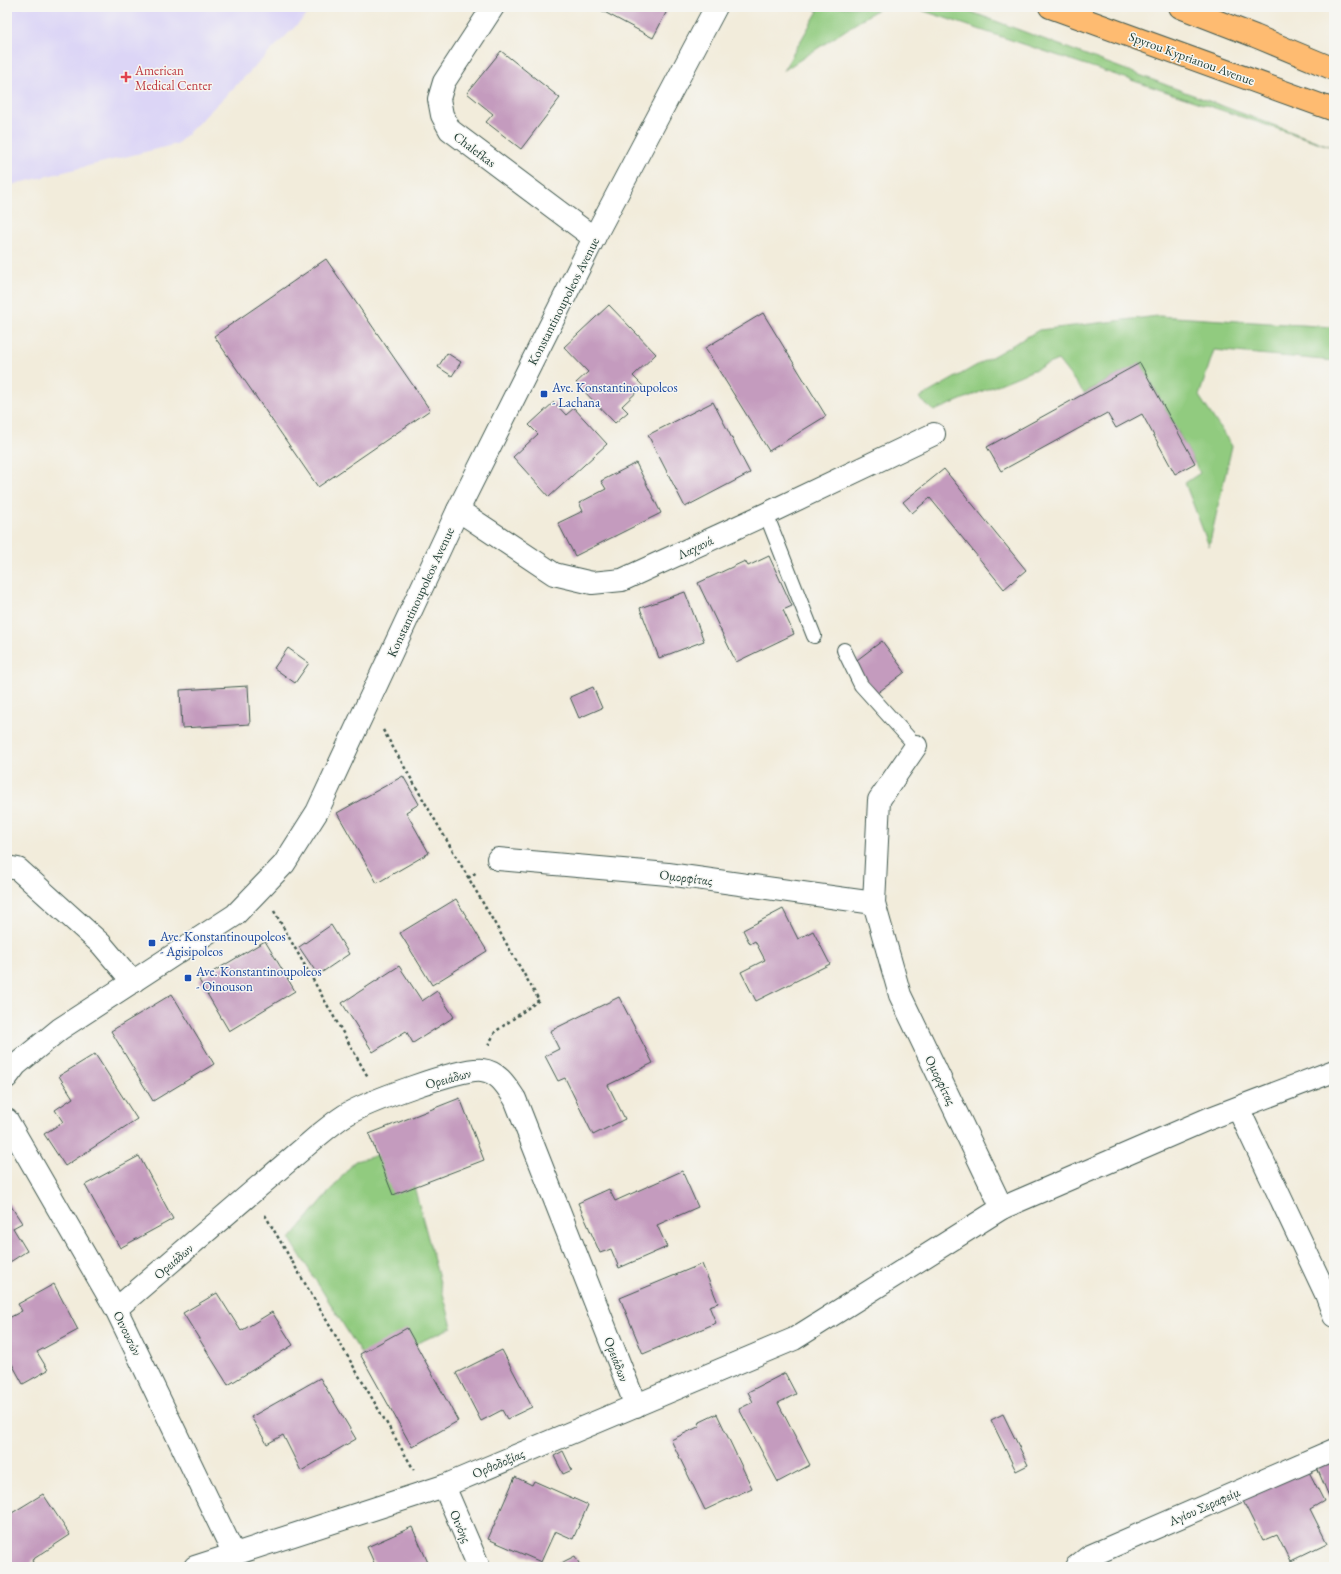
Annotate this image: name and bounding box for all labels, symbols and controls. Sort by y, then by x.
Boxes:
street label: Spyrou Kyprianou Avenue [1127,28,1257,89]
place label: American Medical Center [134,62,212,94]
marker: American Medical Center [120,71,132,83]
street label: Chalefkas [450,128,499,171]
street label: Konstantinoupoleos Avenue [524,234,603,368]
place label: Ave. Konstantinoupoleos - Lachana [551,379,678,411]
marker: Ave. Konstantinoupoleos - Lachana [539,389,549,399]
street label: Konstantinoupoleos Avenue [383,524,458,660]
street label: Λαχανά [674,532,716,564]
street label: Ομορφίτας [658,866,714,889]
place label: Ave. Konstantinoupoleos - Agisipoleos [159,928,286,960]
marker: Ave. Konstantinoupoleos - Agisipoleos [147,938,157,948]
place label: Ave. Konstantinoupoleos - Oinouson [195,963,322,995]
marker: Ave. Konstantinoupoleos - Oinouson [183,973,193,983]
street label: Ομορφίτας [921,1052,960,1108]
street label: Ορειάδων [423,1064,473,1093]
street label: Ορειάδων [150,1240,197,1283]
street label: Οινουσών [109,1308,146,1358]
street label: Ορειάδων [600,1334,633,1384]
street label: Ορθοδοξίας [469,1445,527,1482]
street label: Αγίου Σεραφείμ [1165,1483,1242,1530]
street label: Οινόης [446,1507,475,1546]

